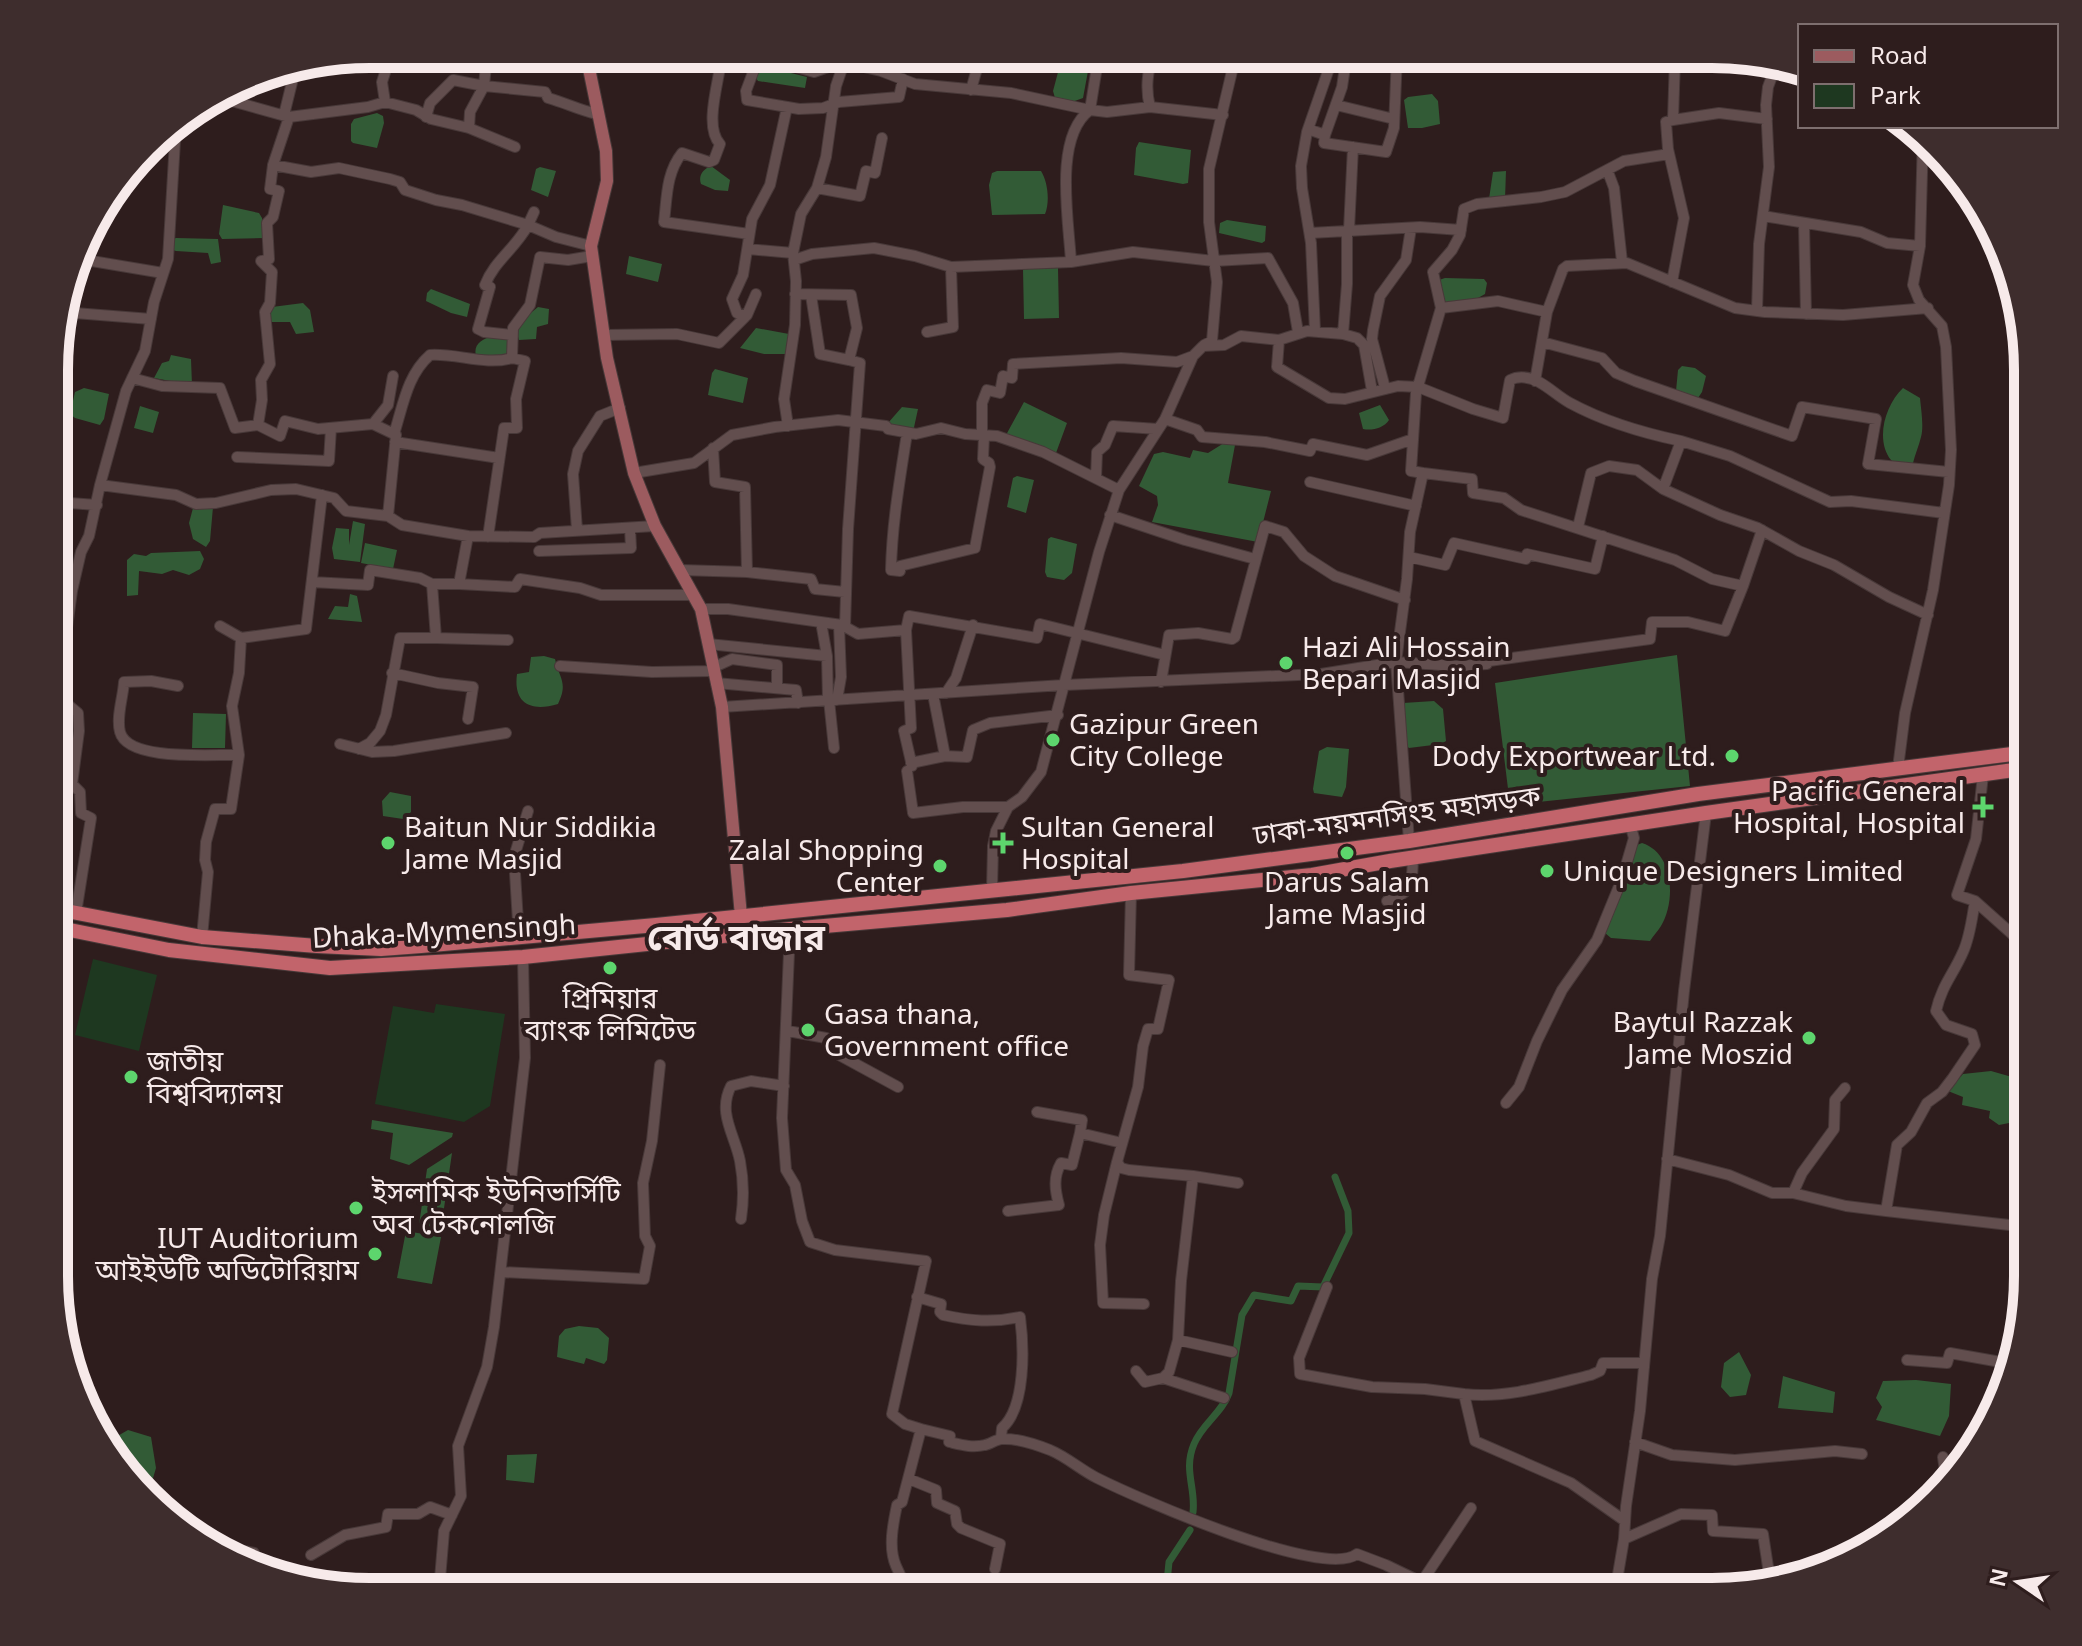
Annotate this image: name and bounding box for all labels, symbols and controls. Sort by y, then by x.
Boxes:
legend [1798,24,2058,128]
text: Road [1870,38,1928,71]
text: Park [1870,78,1921,111]
place label: Hazi Ali Hossain Bepari Masjid [1302,627,1511,697]
marker: Hazi Ali Hossain Bepari Masjid [1277,654,1295,672]
place label: Gazipur Green City College [1069,704,1259,774]
marker: Gazipur Green City College [1044,731,1062,749]
place label: Dody Exportwear Ltd. [1432,736,1716,774]
marker: Dody Exportwear Ltd. [1723,747,1741,765]
place label: Pacific General Hospital, Hospital [1733,771,1965,841]
street label: ঢাকা-ময়মনসিংহ মহাসড়ক [1250,775,1543,853]
marker: Pacific General Hospital, Hospital [1972,796,1994,818]
place label: Baitun Nur Siddikia Jame Masjid [401,807,657,877]
place label: Sultan General Hospital [1021,807,1215,877]
place label: Zalal Shopping Center [729,830,924,900]
marker: Sultan General Hospital [992,832,1014,854]
marker: Baitun Nur Siddikia Jame Masjid [379,834,397,852]
marker: Darus Salam Jame Masjid [1338,844,1356,862]
place label: Unique Designers Limited [1563,851,1903,889]
marker: Zalal Shopping Center [931,857,949,875]
place label: Darus Salam Jame Masjid [1264,862,1430,932]
marker: Unique Designers Limited [1538,862,1556,880]
street label: Dhaka-Mymensingh [311,904,577,956]
district label: বোর্ড বাজার [647,912,826,961]
marker: প্রিমিয়ার ব্যাংক লিমিটেড [601,959,619,977]
place label: প্রিমিয়ার ব্যাংক লিমিটেড [523,978,697,1048]
place label: Gasa thana, Government office [824,994,1069,1064]
place label: Baytul Razzak Jame Moszid [1613,1002,1793,1072]
marker: Gasa thana, Government office [799,1021,817,1039]
marker: Baytul Razzak Jame Moszid [1800,1029,1818,1047]
place label: জাতীয় বিশ্ববিদ্যালয় [146,1041,283,1111]
marker: জাতীয় বিশ্ববিদ্যালয় [122,1068,140,1086]
place label: ইসলামিক ইউনিভার্সিটি অব টেকনোলজি [371,1172,621,1242]
marker: ইসলামিক ইউনিভার্সিটি অব টেকনোলজি [347,1199,365,1217]
place label: IUT Auditorium আইইউটি অডিটোরিয়াম [94,1218,360,1288]
marker: IUT Auditorium আইইউটি অডিটোরিয়াম [366,1245,384,1263]
north arrow [1978,1542,2058,1622]
text: N [1981,1565,2014,1589]

